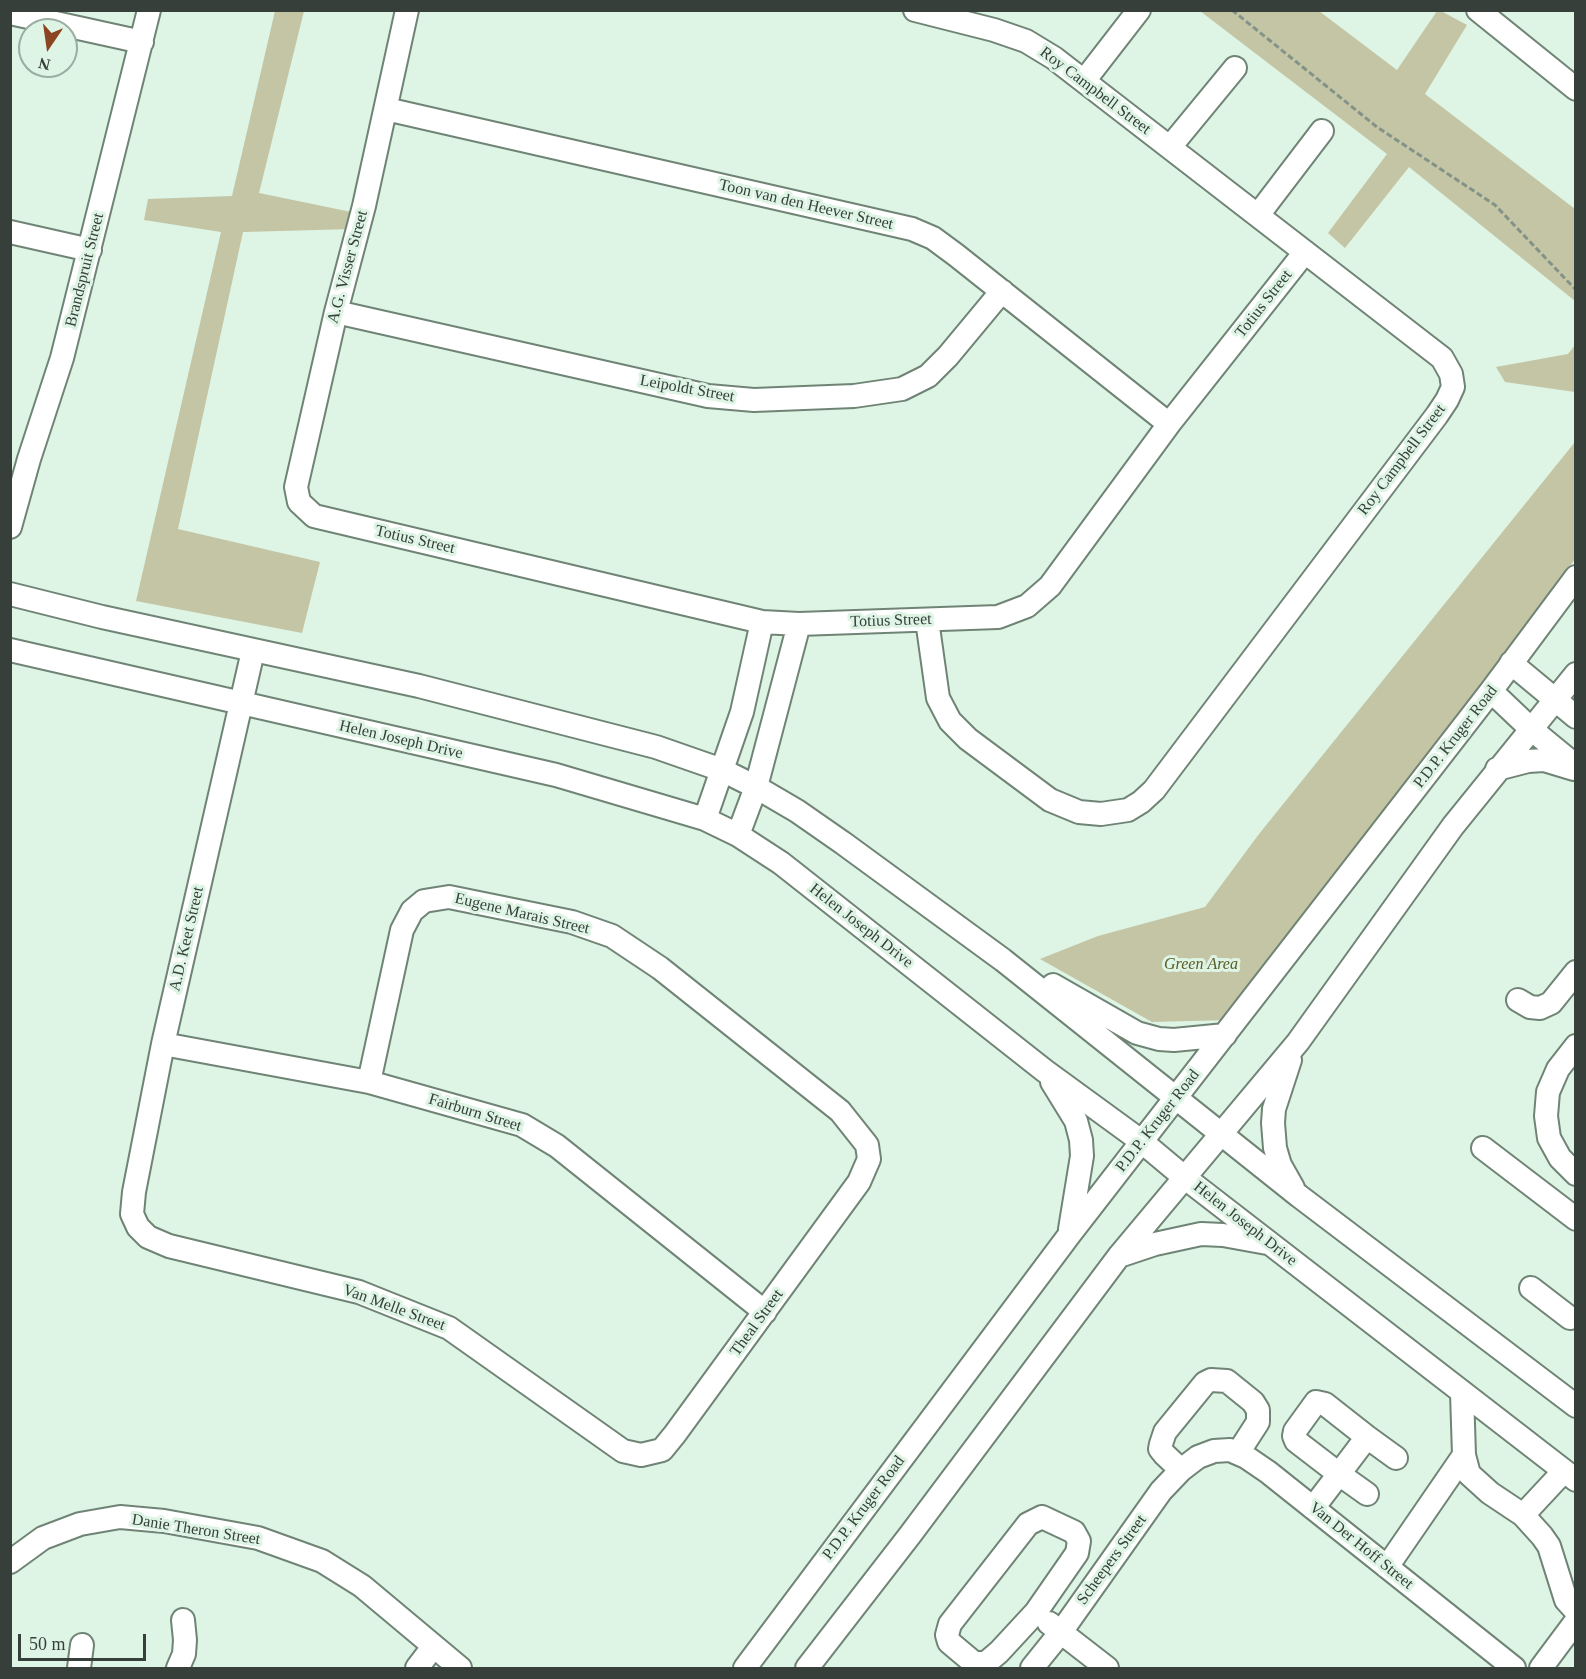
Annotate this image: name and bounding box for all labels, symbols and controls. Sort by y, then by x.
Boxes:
north arrow [18,18,78,78]
street label: Roy Campbell Street [1036,43,1154,139]
text: N [37,54,52,74]
street label: Toon van den Heever Street [717,176,895,234]
street label: A.G. Visser Street [324,208,372,326]
street label: Brandspruit Street [62,211,108,329]
street label: Totius Street [1231,266,1297,342]
street label: Leipoldt Street [638,371,736,407]
street label: Roy Campbell Street [1354,401,1450,519]
street label: Totius Street [373,522,457,558]
street label: Totius Street [850,610,932,632]
street label: P.D.P. Kruger Road [1410,682,1502,792]
street label: Helen Joseph Drive [337,716,465,764]
street label: Helen Joseph Drive [805,880,917,972]
street label: A.D. Keet Street [166,885,208,993]
street label: Eugene Marais Street [453,889,591,939]
park label: Green Area [1164,955,1238,975]
street label: P.D.P. Kruger Road [1112,1066,1204,1176]
street label: Fairburn Street [426,1090,524,1136]
street label: Helen Joseph Drive [1189,1178,1301,1270]
street label: Van Melle Street [340,1281,448,1335]
street label: Theal Street [726,1286,788,1360]
street label: P.D.P. Kruger Road [819,1452,909,1564]
street label: Van Der Hoff Street [1305,1498,1417,1594]
street label: Danie Theron Street [130,1510,262,1550]
street label: Scheepers Street [1073,1511,1151,1609]
scale bar [21,1622,148,1660]
text: 50 m [29,1634,66,1654]

